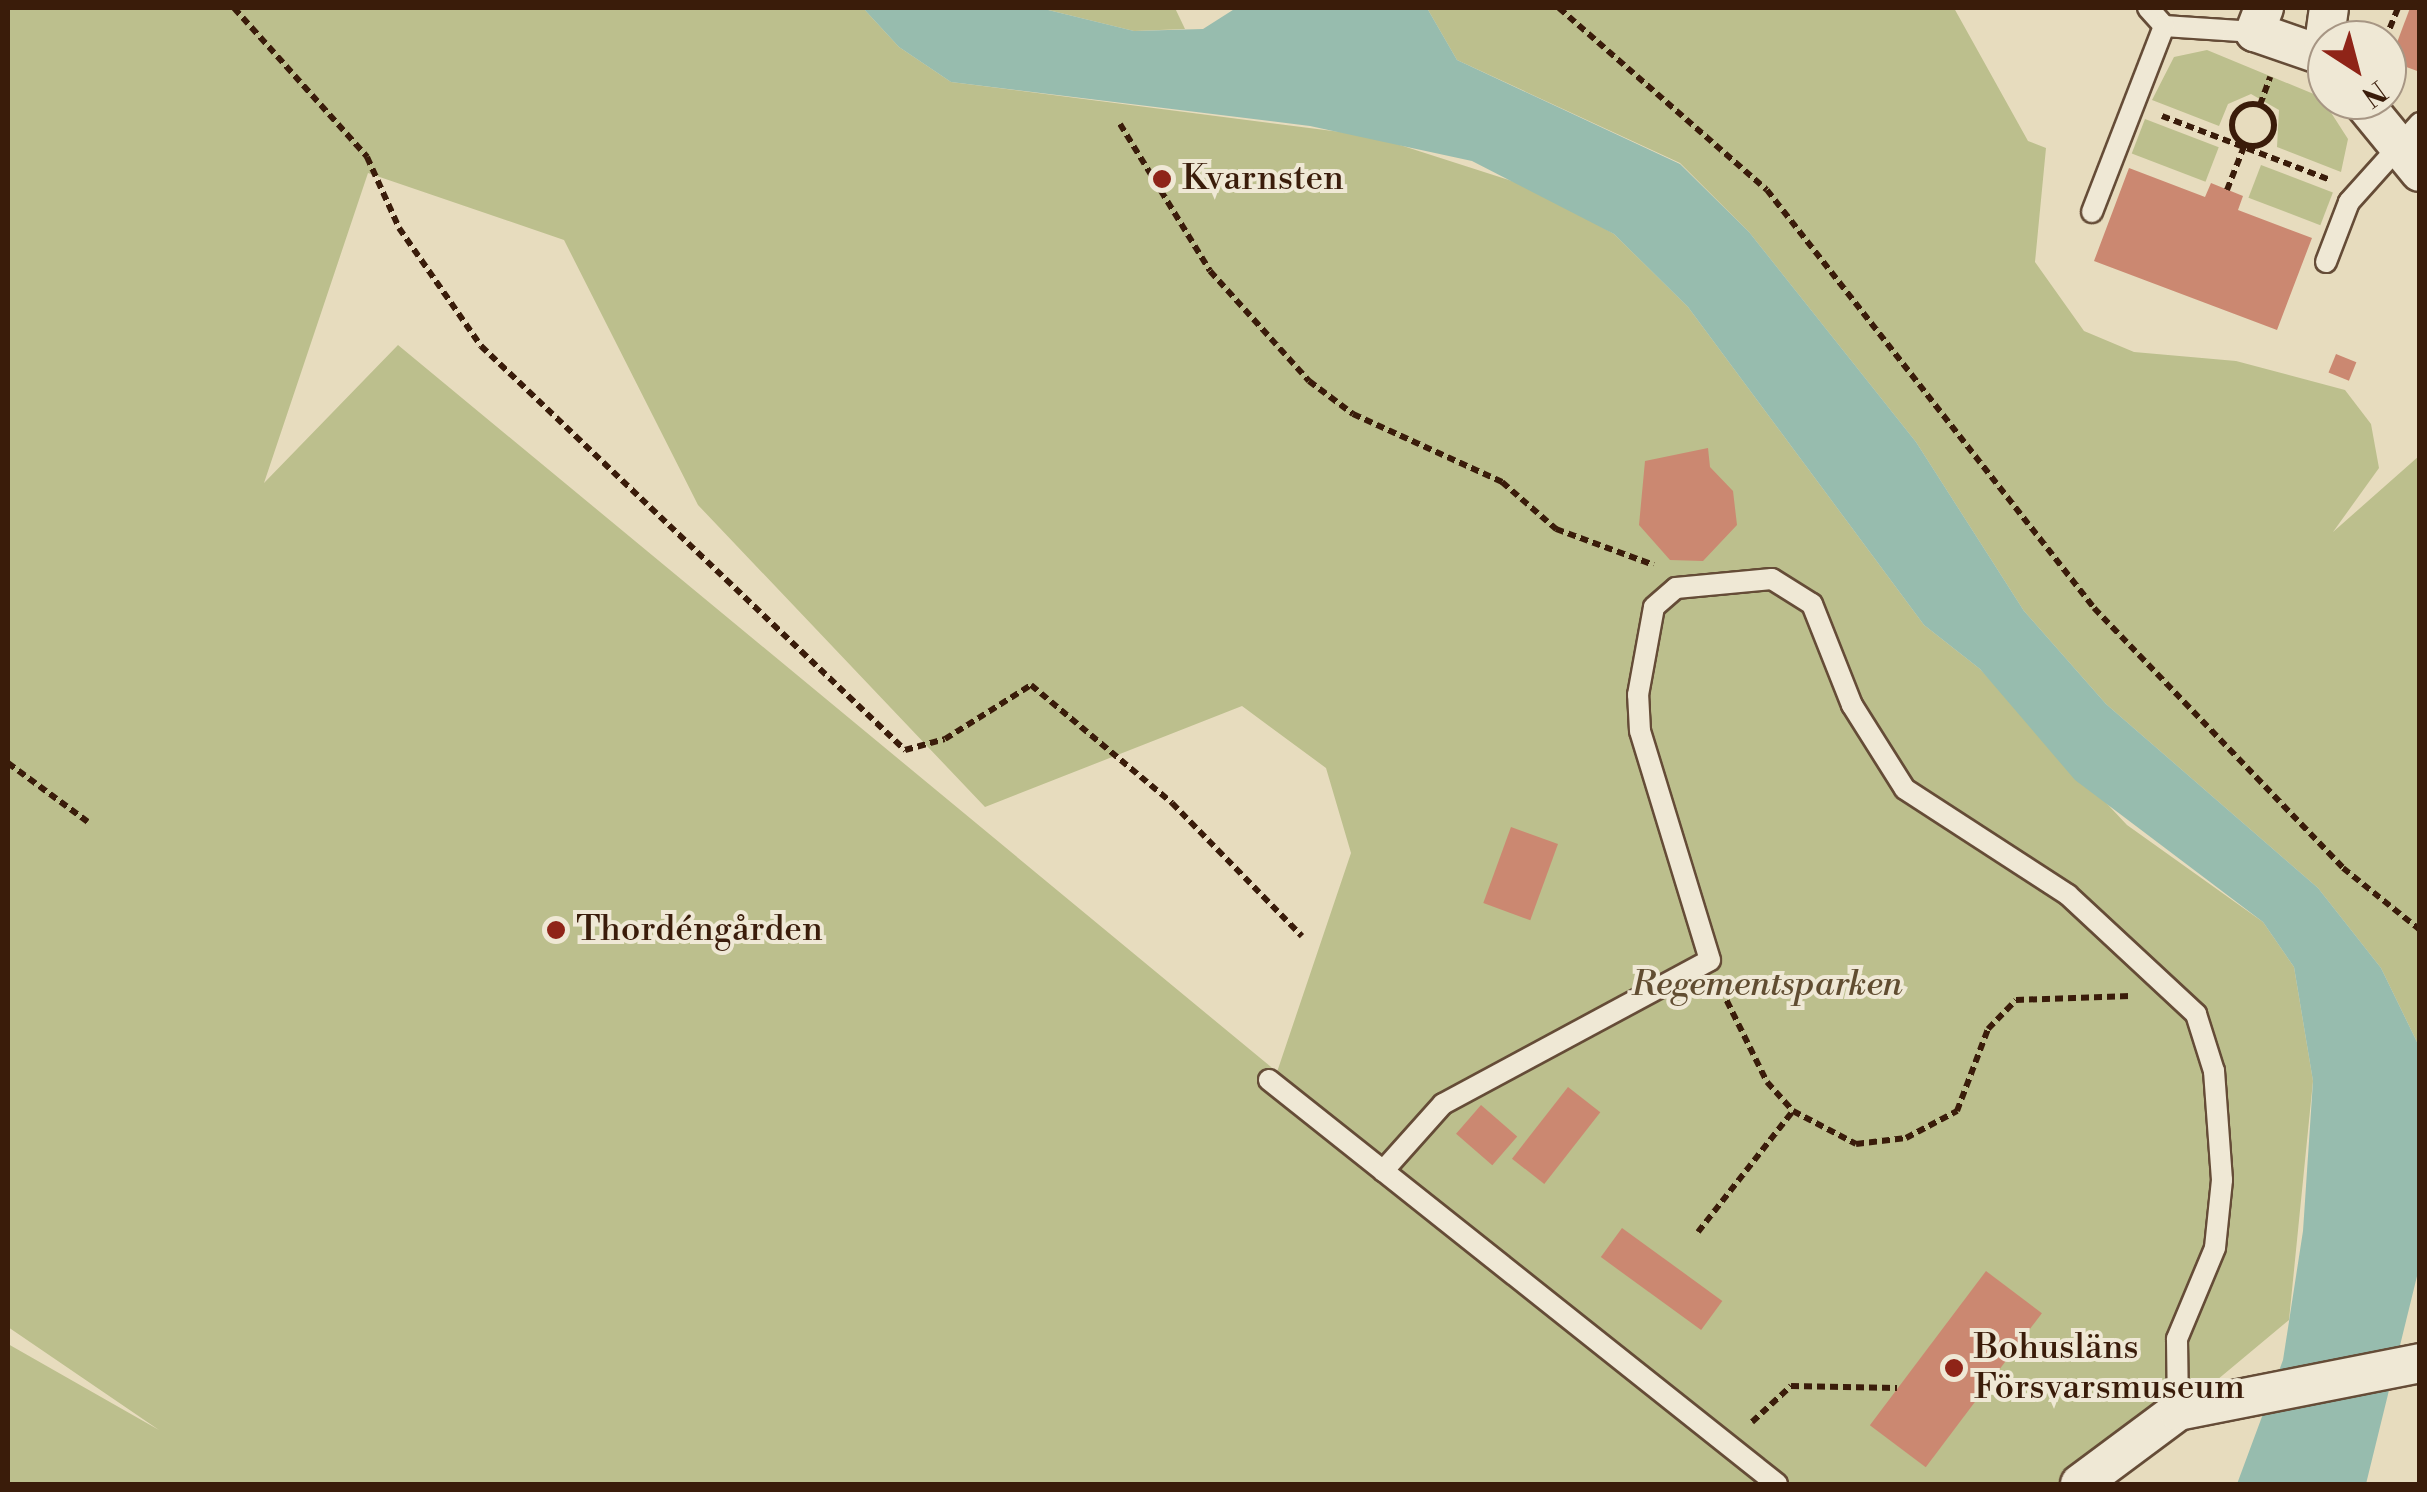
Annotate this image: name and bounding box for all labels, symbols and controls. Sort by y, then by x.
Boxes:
north arrow [2307,20,2407,120]
text: N [2355,72,2393,114]
place label: Kvarnsten [1182,158,1344,200]
marker: Kvarnsten [1151,168,1173,190]
place label: Thordéngården [576,909,823,951]
marker: Thordéngården [545,919,567,941]
park label: Regementsparken [1632,964,1902,1006]
place label: Bohusläns Försvarsmuseum [1974,1327,2245,1409]
marker: Bohusläns Försvarsmuseum [1943,1357,1965,1379]

